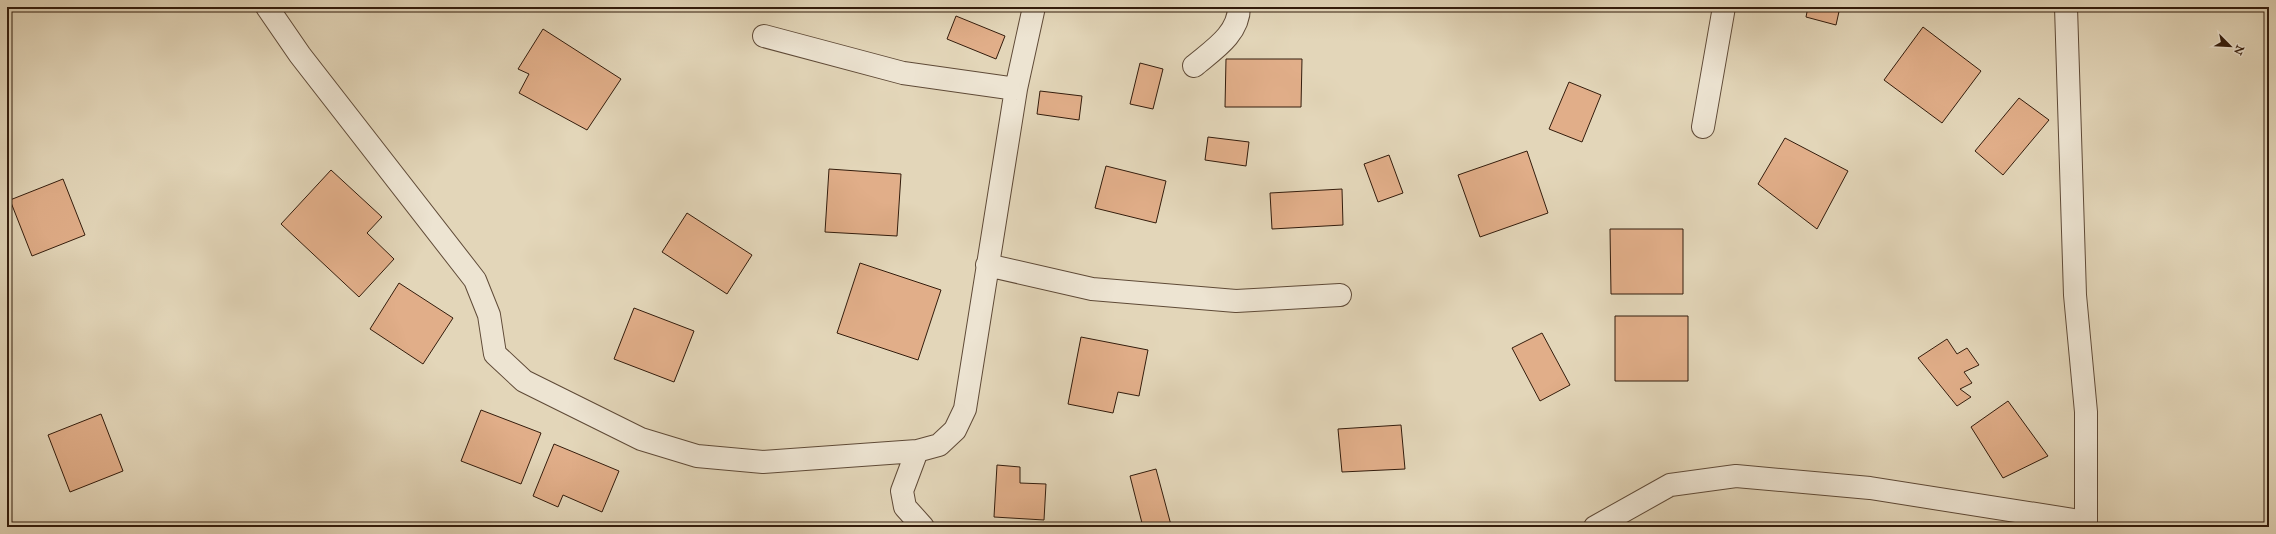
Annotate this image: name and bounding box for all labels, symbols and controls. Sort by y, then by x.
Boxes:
north arrow [2210,26,2250,66]
text: N [2231,43,2247,57]

